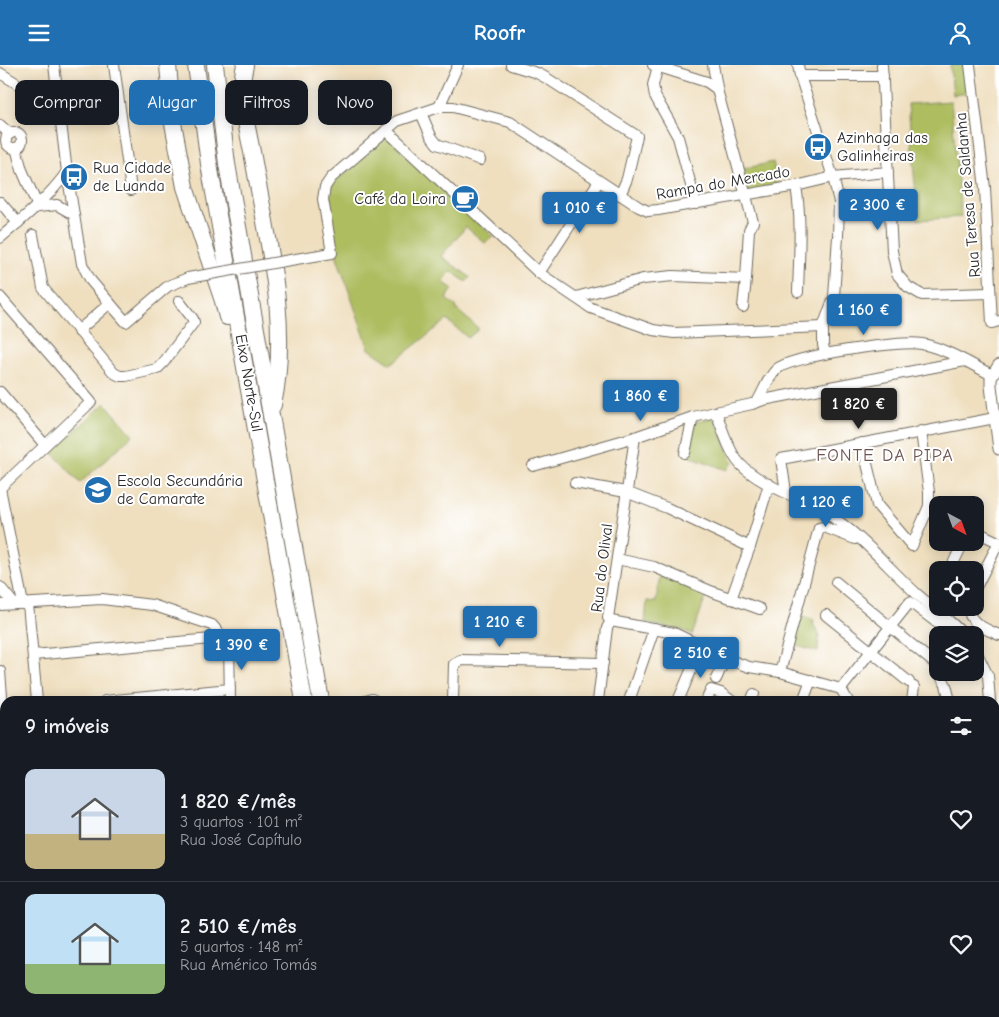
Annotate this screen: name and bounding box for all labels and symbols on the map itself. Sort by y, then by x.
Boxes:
street label: Rua Teresa de Saldanha [952,112,984,278]
place label: Azinhaga das Galinheiras [837,129,928,165]
bus stop icon: Azinhaga das Galinheiras [803,132,833,162]
place label: Rua Cidade de Luanda [93,159,171,195]
bus stop icon: Rua Cidade de Luanda [59,162,89,192]
street label: Rampa do Mercado [655,162,791,204]
cafe icon: Café da Loira [450,184,480,214]
pin: 2 300 € [832,189,924,231]
place label: Café da Loira [354,190,446,208]
pin: 1 010 € [534,191,626,234]
pin: 1 160 € [818,293,910,336]
street label: Eixo Norte-Sul [232,333,266,433]
pin: 1 860 € [595,379,687,422]
pin: 1 820 € [813,387,905,430]
district label: FONTE DA PIPA [816,445,954,466]
place label: Escola Secundária de Camarate [117,472,243,508]
school or university icon: Escola Secundária de Camarate [83,475,113,505]
pin: 1 120 € [780,485,872,528]
north arrow [929,496,984,551]
street label: Rua do Olival [588,523,616,613]
pin: 1 210 € [454,605,546,648]
pin: 1 390 € [196,629,288,671]
pin: 2 510 € [655,637,747,679]

